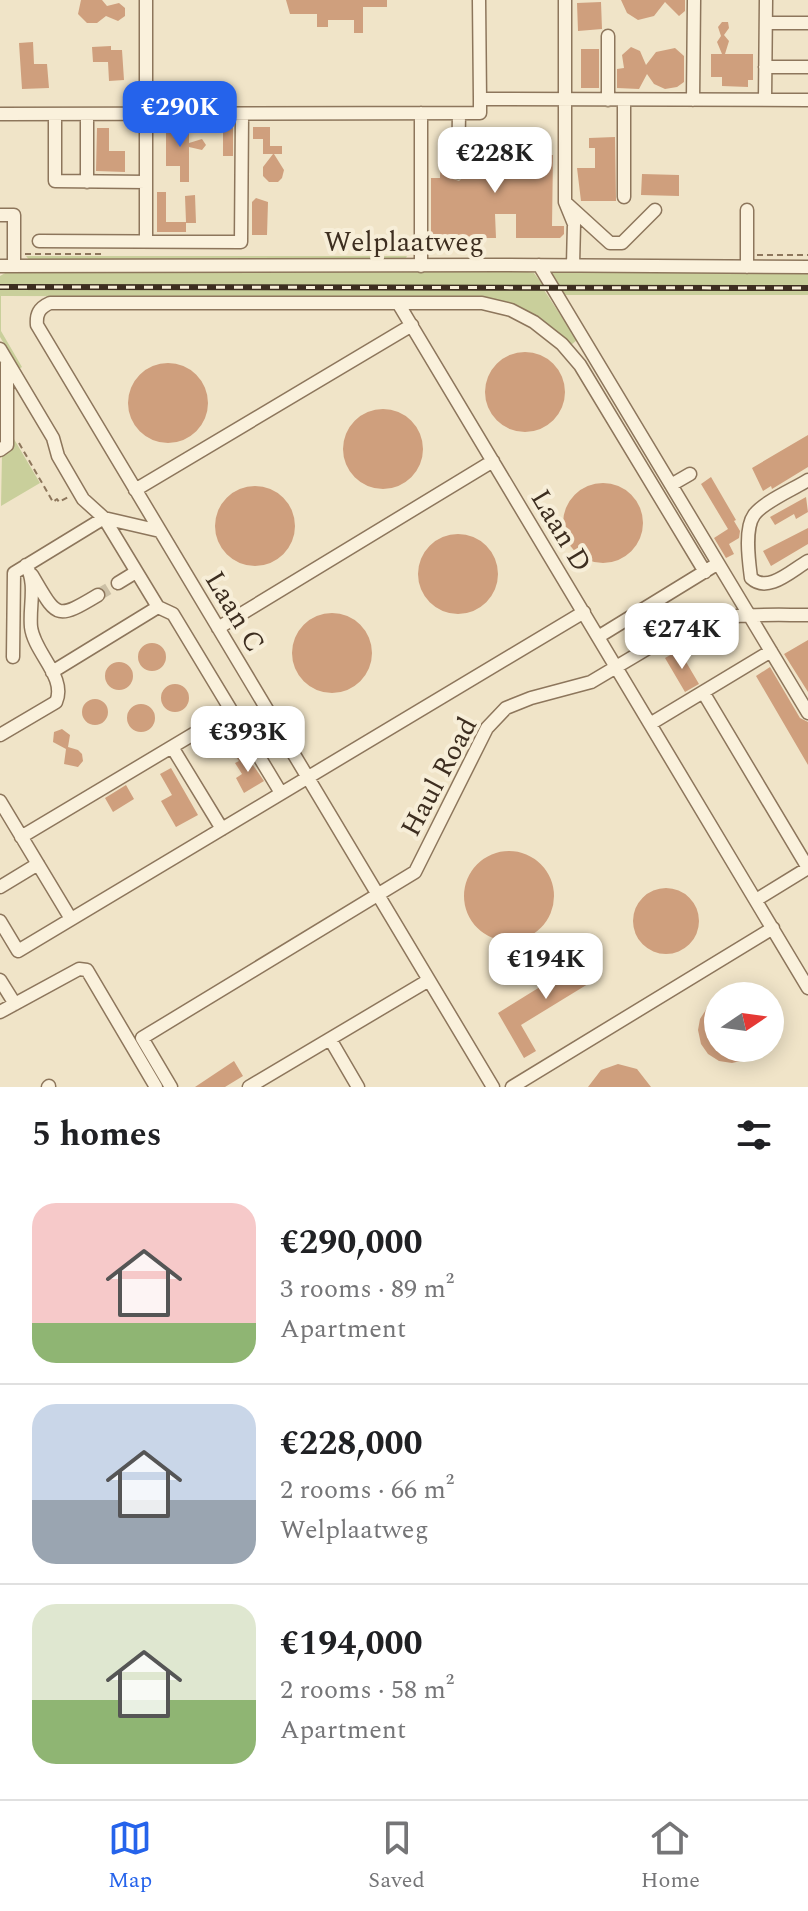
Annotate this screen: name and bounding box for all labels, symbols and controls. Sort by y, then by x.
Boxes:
pin: €290K [124,81,236,149]
text: €290K [141,87,219,127]
pin: €228K [439,127,551,195]
text: €228K [456,133,534,173]
street label: Welplaatweg [324,221,484,264]
street label: Laan D [519,481,602,580]
street label: Laan C [193,563,276,661]
pin: €274K [626,603,738,671]
text: €274K [643,609,721,649]
pin: €393K [192,706,304,774]
street label: Haul Road [390,709,489,844]
text: €393K [209,712,287,752]
pin: €194K [490,933,602,1001]
text: €194K [507,939,585,979]
north arrow [704,982,784,1062]
map controls [704,982,784,1062]
text: 5 homes [32,1109,162,1161]
icon: filters [732,1113,776,1157]
text: €290,000 [280,1217,423,1269]
icon: home [96,1235,192,1331]
text: 3 rooms · 89 m² [280,1269,454,1309]
text: Apartment [280,1309,406,1349]
text: €228,000 [280,1418,423,1470]
icon: home [96,1436,192,1532]
text: 2 rooms · 66 m² [280,1470,454,1510]
text: Welplaatweg [280,1510,429,1550]
text: €194,000 [280,1618,423,1670]
icon: home [96,1636,192,1732]
text: 2 rooms · 58 m² [280,1670,454,1710]
text: Apartment [280,1710,406,1750]
tab: Map [108,1816,152,1897]
tab: Saved [368,1816,425,1897]
tab: Home [641,1816,700,1897]

